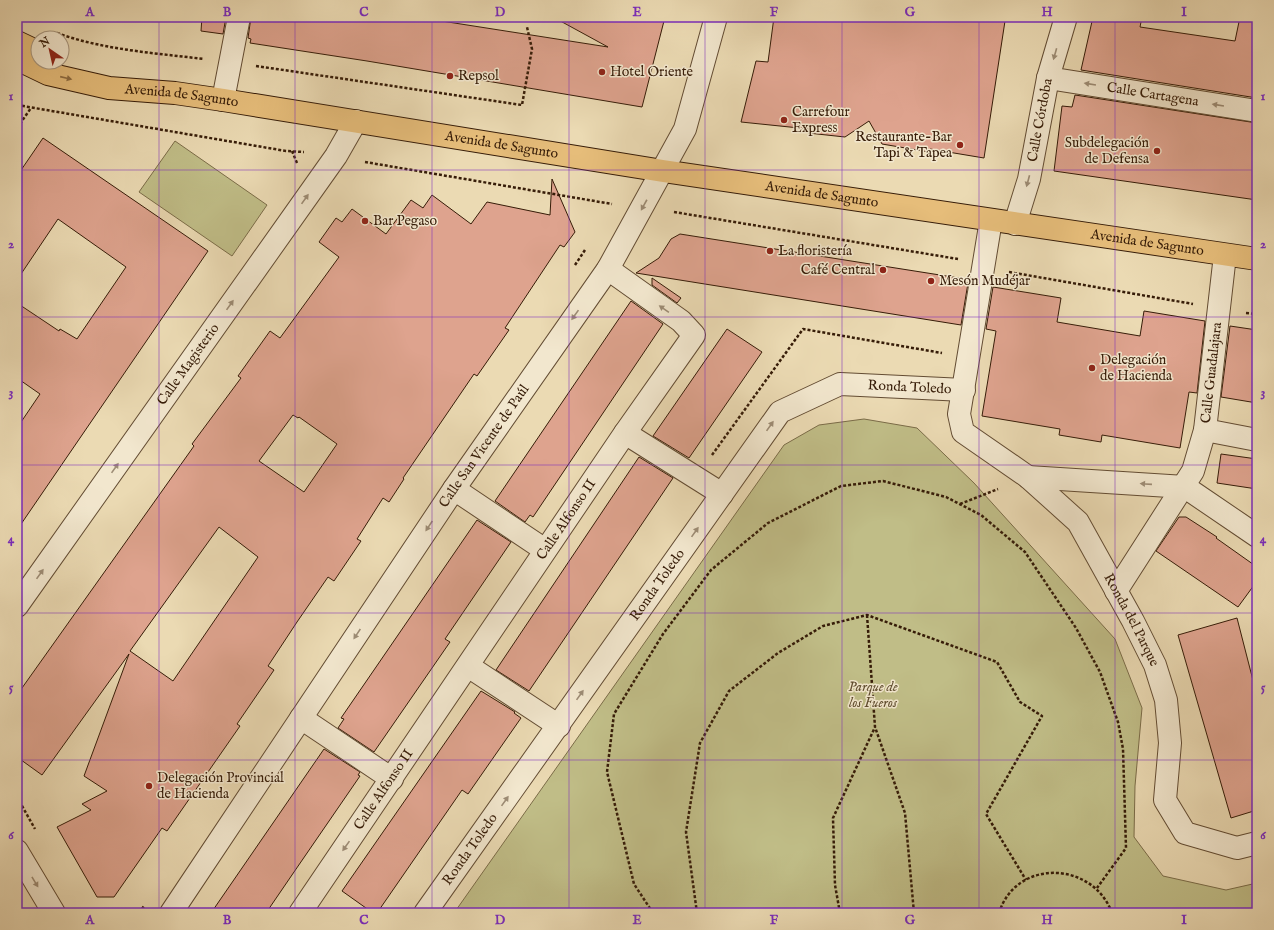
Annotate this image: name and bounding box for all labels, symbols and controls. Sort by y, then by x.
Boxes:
text: A [85,4,96,21]
text: B [223,4,232,21]
text: C [359,4,369,21]
text: D [495,4,506,21]
text: E [632,4,642,21]
text: F [770,4,779,21]
text: G [905,4,916,21]
text: H [1041,4,1053,21]
text: I [1181,4,1187,21]
north arrow [30,30,70,70]
text: N [36,34,53,52]
one-way arrow [1052,49,1058,61]
place label: Hotel Oriente [610,63,694,81]
place label: Repsol [458,67,499,85]
marker: Hotel Oriente [597,67,607,77]
marker: Repsol [445,71,455,81]
one-way arrow [60,76,73,82]
street label: Calle Córdoba [1023,76,1057,163]
street label: Calle Cartagena [1105,78,1201,111]
street label: Avenida de Sagunto [123,80,240,111]
one-way arrow [1084,81,1096,87]
text: 1 [9,88,14,105]
text: 1 [1261,88,1266,105]
one-way arrow [1212,101,1225,107]
place label: Carrefour Express [792,103,850,137]
marker: Carrefour Express [779,115,789,125]
street label: Avenida de Sagunto [443,127,560,163]
place label: Restaurante-Bar Tapi & Tapea [855,128,953,162]
place label: Subdelegación de Defensa [1065,134,1150,168]
marker: Restaurante-Bar Tapi & Tapea [955,140,965,150]
marker: Subdelegación de Defensa [1152,146,1162,156]
one-way arrow [1025,176,1031,188]
street label: Avenida de Sagunto [763,177,880,212]
one-way arrow [301,193,309,204]
one-way arrow [640,199,647,211]
place label: Bar Pegaso [373,212,437,230]
marker: Bar Pegaso [360,216,370,226]
street label: Avenida de Sagunto [1088,225,1206,260]
text: 2 [8,236,14,253]
text: 2 [1260,236,1266,253]
place label: La floristería [778,242,853,260]
marker: La floristería [765,246,775,256]
place label: Café Central [801,261,875,279]
marker: Café Central [878,265,888,275]
place label: Mesón Mudéjar [939,272,1030,290]
marker: Mesón Mudéjar [926,276,936,286]
one-way arrow [226,300,234,310]
one-way arrow [659,305,670,313]
one-way arrow [571,310,579,321]
street label: Calle Magisterio [153,320,224,409]
street label: Calle Guadalajara [1197,320,1226,424]
place label: Delegación de Hacienda [1100,351,1173,385]
marker: Delegación de Hacienda [1087,363,1097,373]
street label: Ronda Toledo [867,376,952,398]
street label: Calle San Vicente de Paúl [435,381,533,511]
text: 3 [9,384,14,401]
text: 3 [1261,384,1266,401]
one-way arrow [766,421,774,431]
one-way arrow [111,463,119,473]
street label: Calle Alfonso II [532,476,600,564]
one-way arrow [1140,481,1152,487]
one-way arrow [426,520,433,532]
one-way arrow [691,526,699,537]
text: 4 [8,531,15,548]
text: 4 [1260,531,1267,548]
street label: Ronda Toledo [626,545,689,624]
one-way arrow [35,569,43,579]
street label: Ronda del Parque [1099,570,1164,670]
one-way arrow [353,629,361,639]
park label: Parque de los Fueros [848,678,898,712]
text: 5 [9,679,14,696]
text: 5 [1261,679,1266,696]
one-way arrow [576,690,584,701]
street label: Calle Alfonso II [350,746,417,834]
place label: Delegación Provincial de Hacienda [157,769,284,803]
marker: Delegación Provincial de Hacienda [144,781,154,791]
one-way arrow [501,796,509,807]
street label: Ronda Toledo [439,810,502,889]
text: 6 [8,827,14,844]
text: 6 [1260,827,1266,844]
one-way arrow [342,841,350,851]
one-way arrow [32,876,39,888]
text: A [85,912,96,929]
text: B [223,912,232,929]
text: C [359,912,369,929]
text: D [495,912,506,929]
text: E [632,912,642,929]
text: F [770,912,779,929]
text: G [905,912,916,929]
text: H [1041,912,1053,929]
text: I [1181,912,1187,929]

